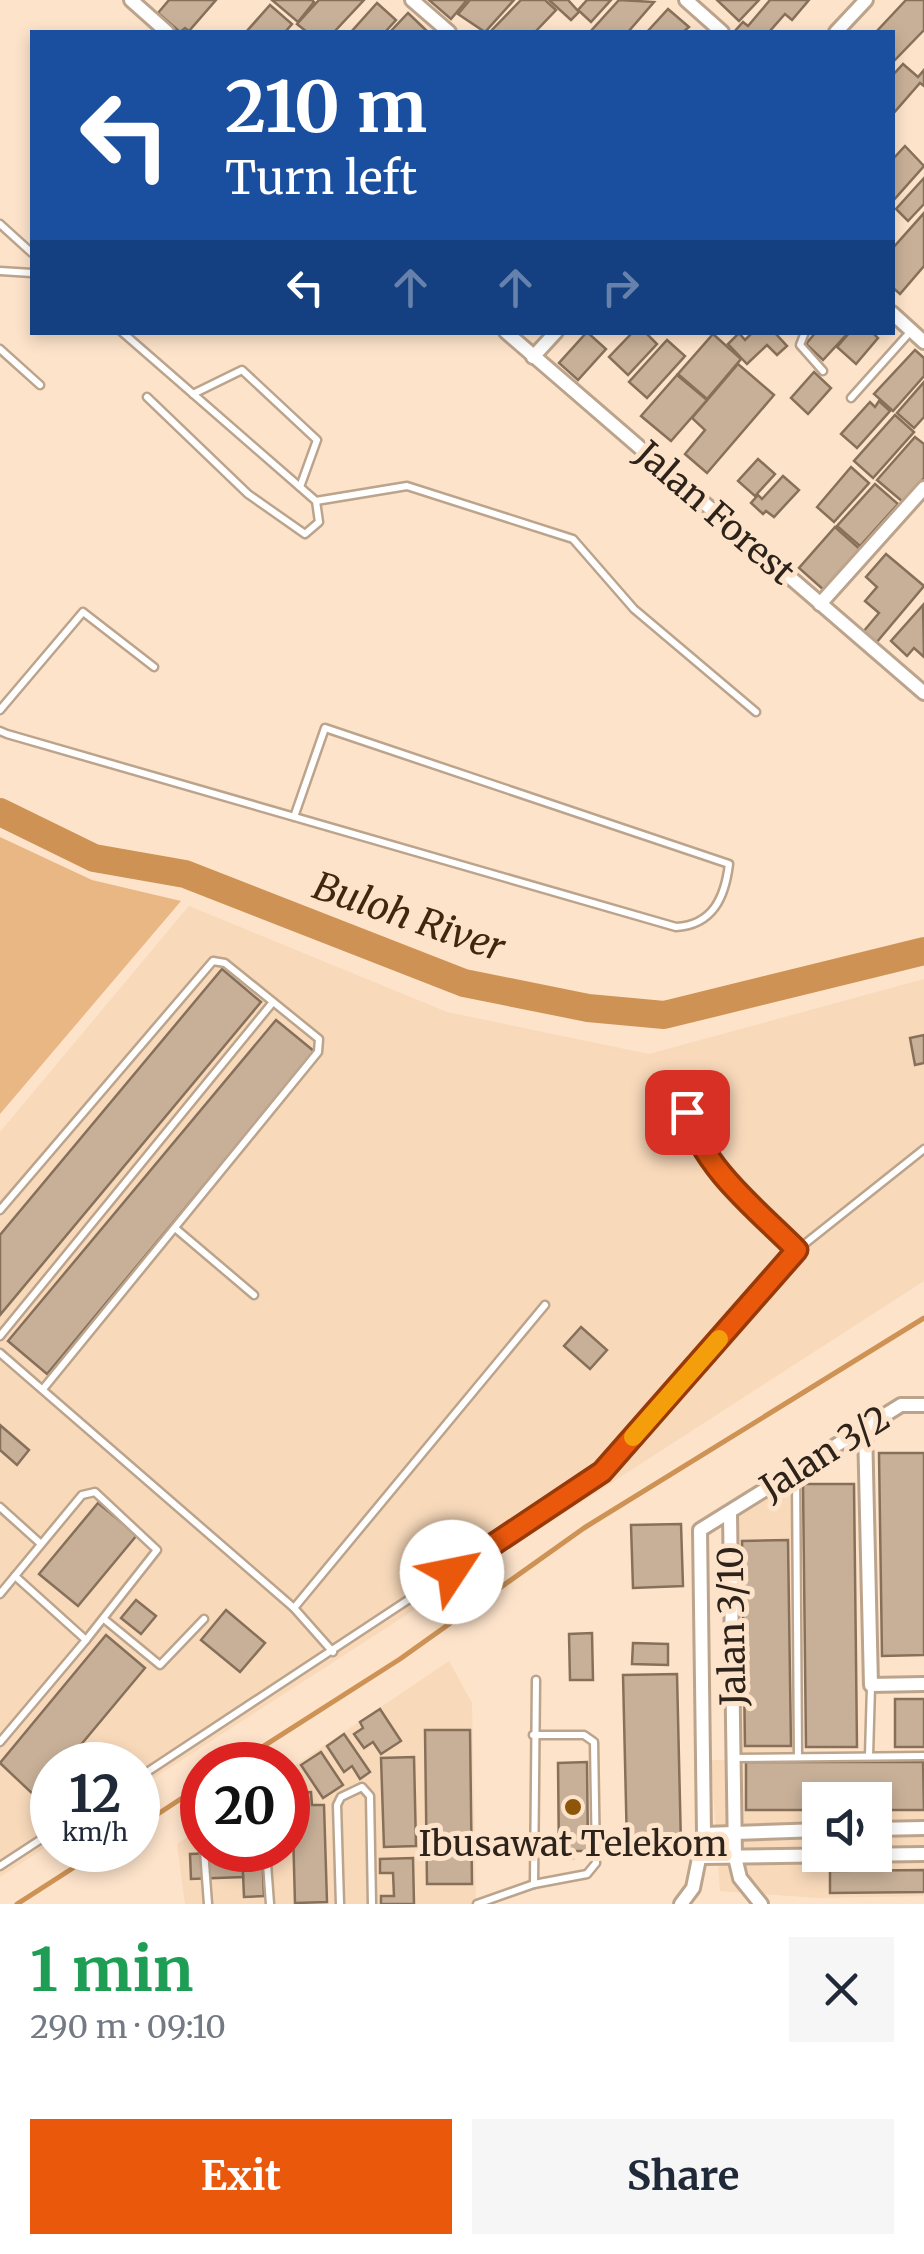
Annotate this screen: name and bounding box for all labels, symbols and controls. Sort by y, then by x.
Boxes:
text: 210 m [225,63,427,151]
icon: left [60,70,190,200]
text: Turn left [225,150,417,206]
icon: left [278,260,333,315]
icon: ahead [383,260,438,315]
icon: ahead [488,260,543,315]
icon: right [593,260,648,315]
street label: Jalan Forest [626,431,804,594]
water label: Buloh River [307,862,512,971]
pin [645,1070,730,1155]
icon: arrive [660,1085,715,1140]
street label: Jalan 3/2 [751,1396,898,1510]
position arrow [400,1520,504,1624]
street label: Jalan 3/10 [709,1546,755,1707]
speed limit sign: 20 [180,1742,310,1872]
text: 12 [69,1763,121,1826]
map controls [802,1782,892,1872]
button: sound [802,1782,892,1872]
marker: Ibusawat Telekom [562,1796,584,1818]
text: km/h [62,1816,128,1848]
place label: Ibusawat Telekom [418,1822,728,1866]
text: 1 min [30,1932,193,2007]
button: close [789,1937,894,2042]
text: 290 m · 09:10 [30,2007,226,2047]
button: Exit [30,2119,452,2234]
button: Share [472,2119,894,2234]

